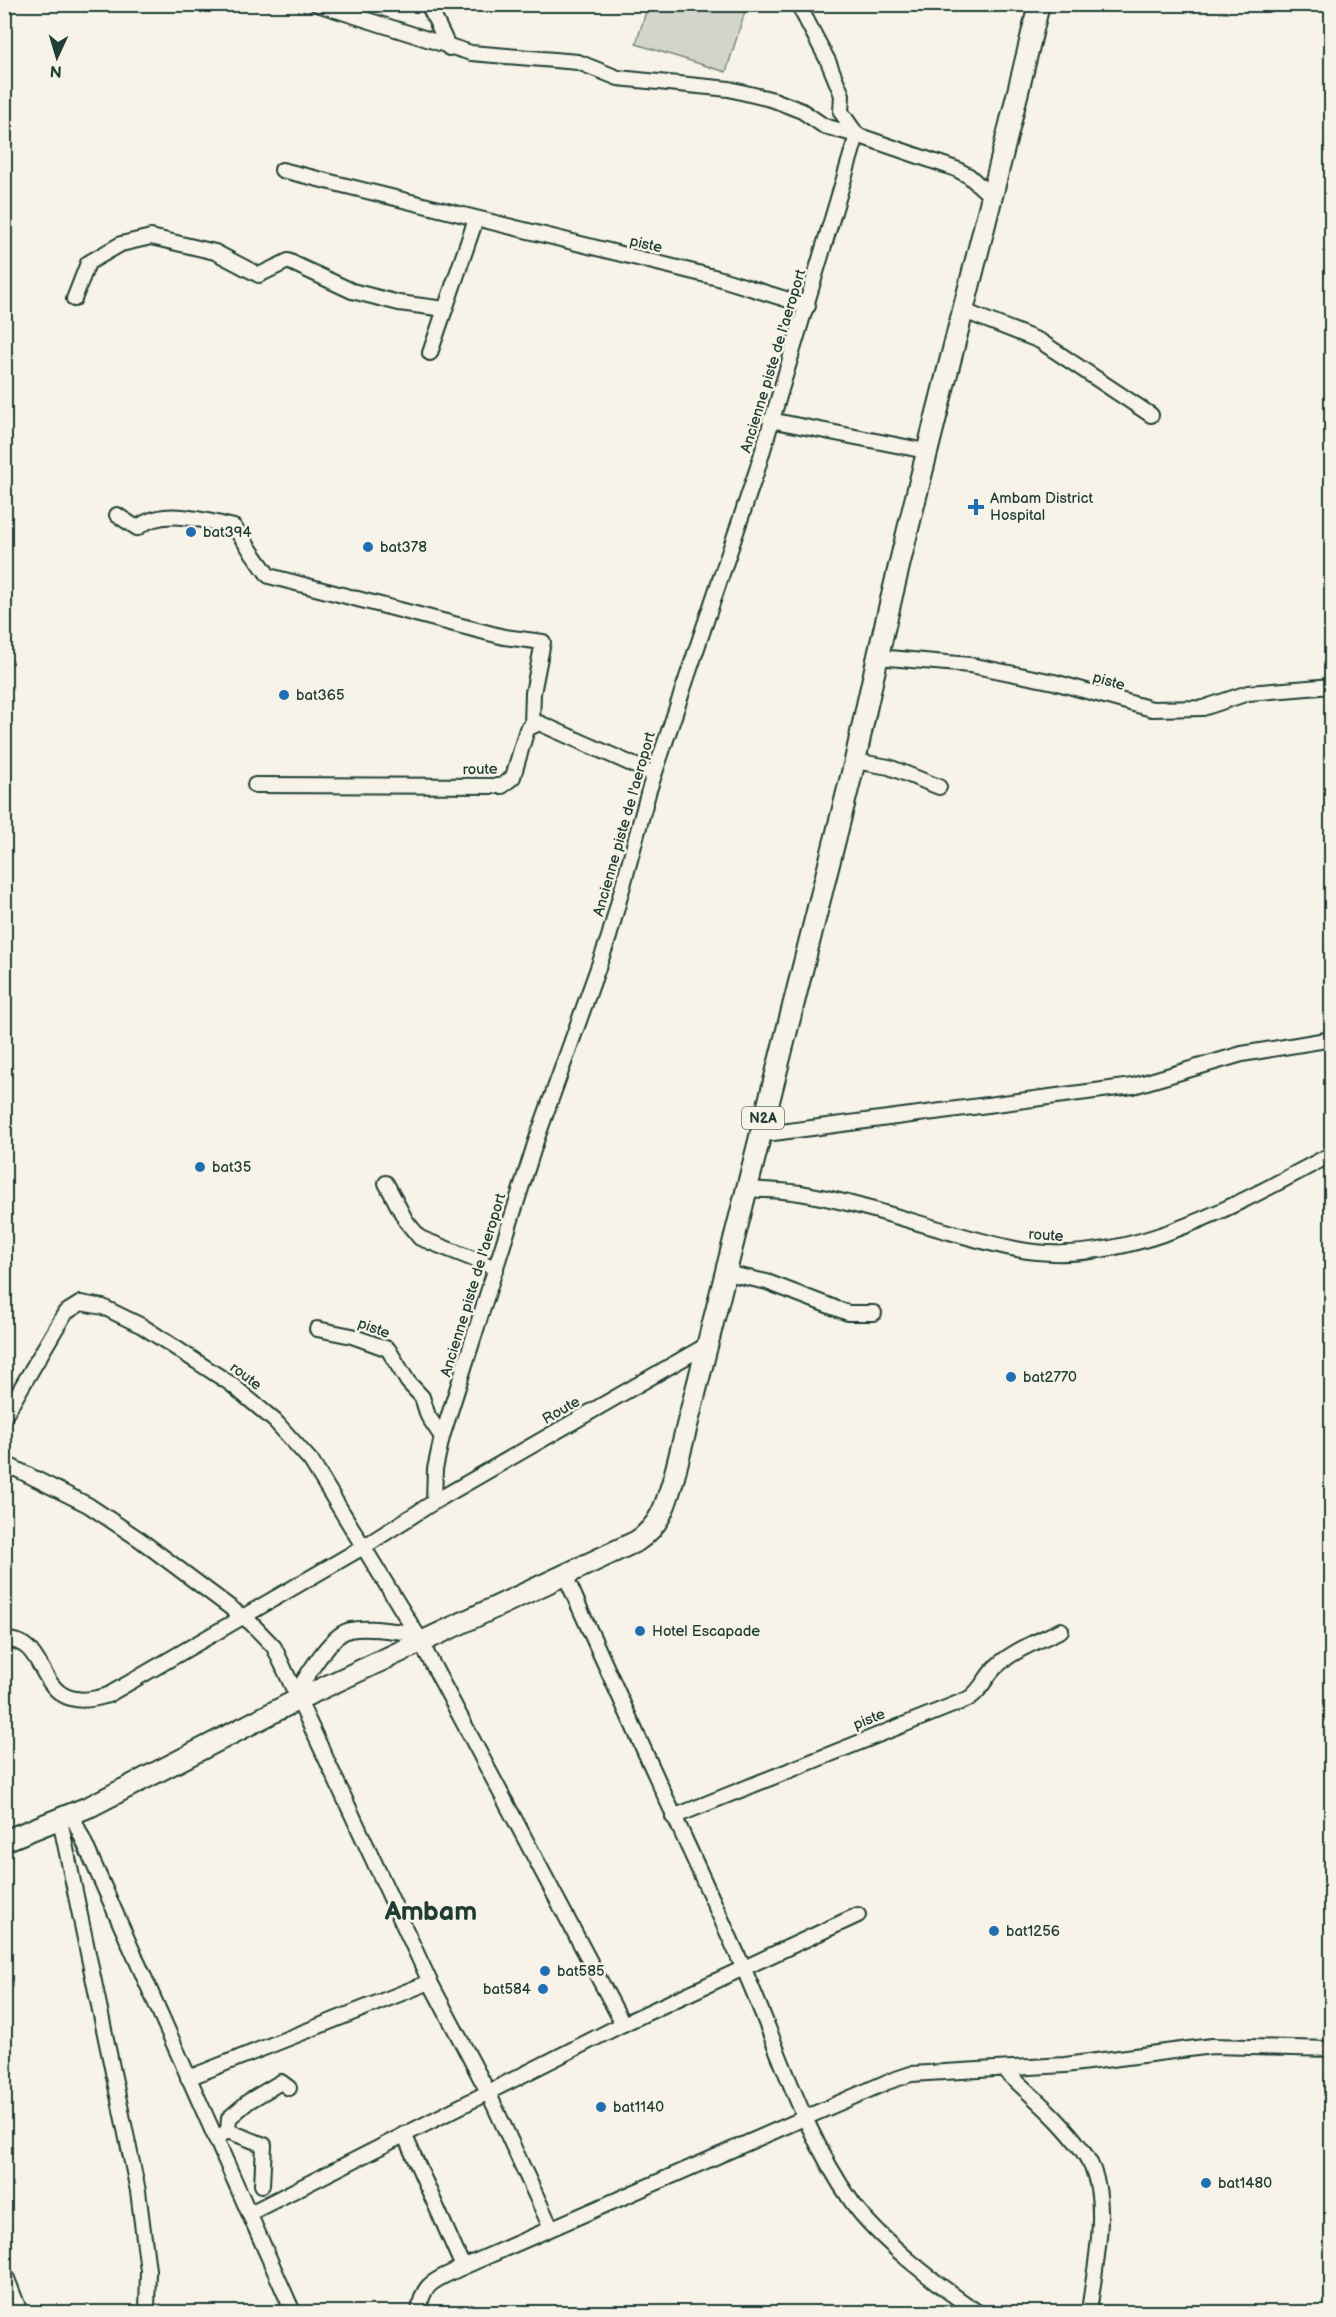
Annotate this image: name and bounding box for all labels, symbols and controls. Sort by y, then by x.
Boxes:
north arrow [27,27,87,87]
text: N [49,61,63,80]
street label: piste [628,232,664,257]
street label: Ancienne piste de l'aeroport [736,267,811,455]
place label: Ambam District Hospital [990,489,1093,525]
marker: Ambam District Hospital [967,498,985,516]
place label: bat394 [203,523,252,542]
marker: bat394 [184,525,198,539]
place label: bat378 [380,538,427,557]
marker: bat378 [361,540,375,554]
street label: piste [1091,668,1127,695]
place label: bat365 [296,686,345,705]
marker: bat365 [277,688,291,702]
street label: Ancienne piste de l'aeroport [589,729,660,919]
street label: route [462,760,498,779]
road number: N2A [742,1107,784,1129]
place label: bat35 [212,1158,251,1177]
marker: bat35 [193,1160,207,1174]
street label: Ancienne piste de l'aeroport [436,1191,511,1379]
street label: route [1028,1225,1064,1246]
street label: piste [355,1314,393,1343]
street label: route [226,1358,265,1395]
place label: bat2770 [1023,1368,1077,1387]
marker: bat2770 [1004,1370,1018,1384]
street label: Route [539,1392,584,1429]
place label: Hotel Escapade [652,1622,760,1641]
marker: Hotel Escapade [633,1624,647,1638]
street label: piste [850,1704,888,1734]
district label: Ambam [384,1896,477,1928]
place label: bat1256 [1006,1922,1060,1941]
marker: bat1256 [987,1924,1001,1938]
place label: bat585 [557,1962,604,1981]
marker: bat585 [538,1964,552,1978]
place label: bat584 [483,1980,531,1999]
marker: bat584 [536,1982,550,1996]
place label: bat1140 [613,2098,664,2117]
marker: bat1140 [594,2100,608,2114]
place label: bat1480 [1218,2174,1272,2193]
marker: bat1480 [1199,2176,1213,2190]

